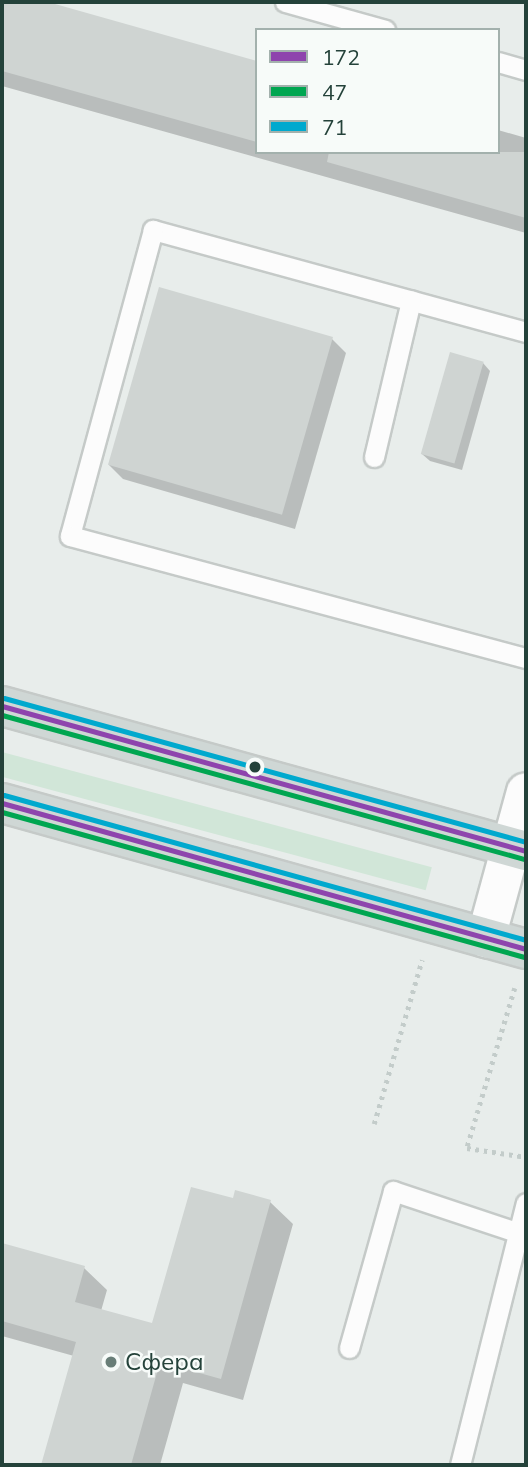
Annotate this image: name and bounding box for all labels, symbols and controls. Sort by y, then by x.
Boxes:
legend [255,28,500,154]
text: 172 [322,44,360,70]
text: 47 [322,79,347,105]
text: 71 [322,114,347,140]
unlabelled marker [248,760,262,774]
place label: Сфера [125,1348,204,1376]
marker: Сфера [103,1354,119,1370]

